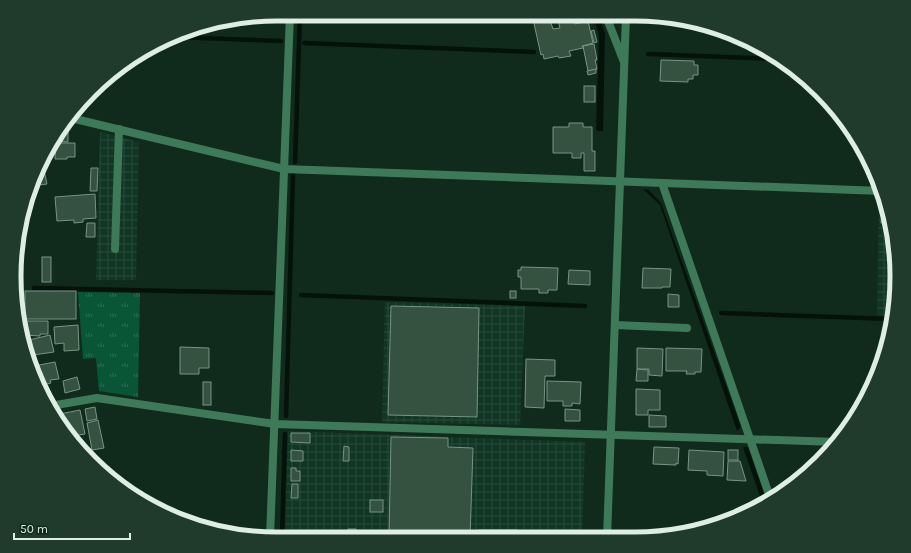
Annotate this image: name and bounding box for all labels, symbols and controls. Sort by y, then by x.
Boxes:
scale bar [14,515,130,541]
text: 50 m [20,522,48,536]

